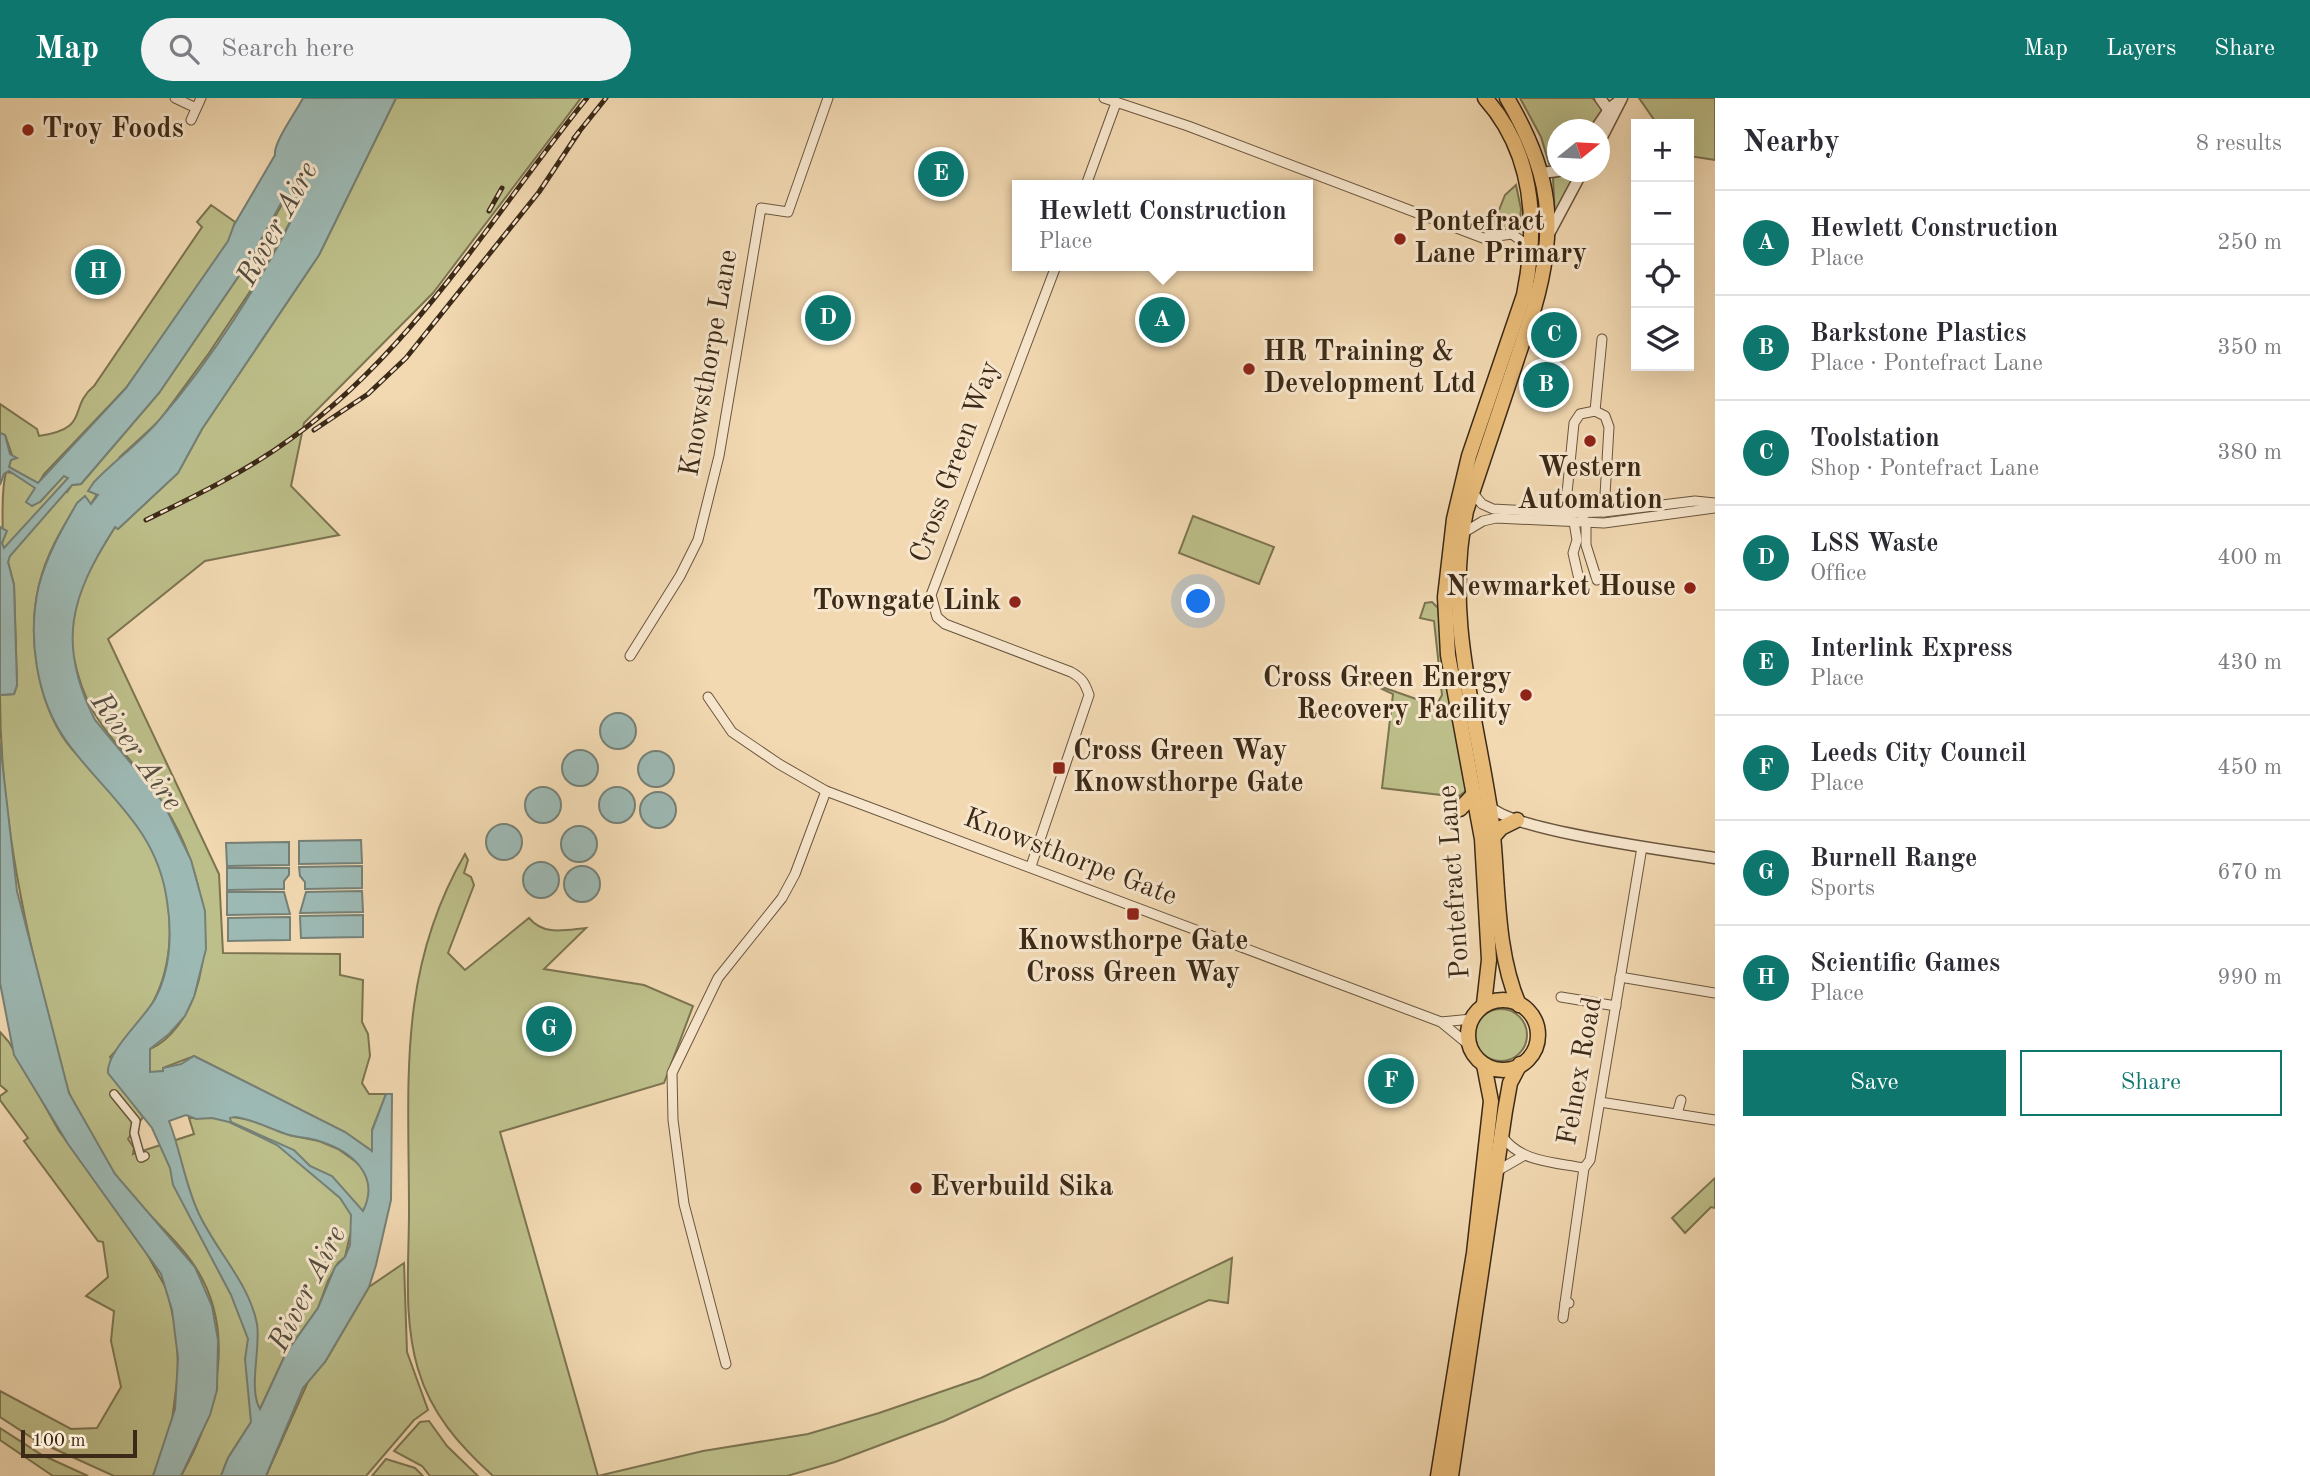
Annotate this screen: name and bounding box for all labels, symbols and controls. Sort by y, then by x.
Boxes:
search box [141,18,631,81]
icon: search [165,30,203,68]
text: Map [35,33,99,66]
text: Search here [221,36,354,62]
text: Map [2024,37,2068,61]
text: Layers [2106,37,2176,61]
text: Share [2214,37,2275,61]
place label: Troy Foods [42,116,184,144]
north arrow [1547,119,1610,182]
map controls [1631,119,1694,371]
button: + [1631,119,1694,182]
marker: Troy Foods [20,122,36,138]
text: Nearby [1743,128,1840,158]
text: 8 results [2196,132,2282,155]
pin: E [918,148,964,200]
water label: River Aire [231,157,324,292]
popup [1012,180,1313,271]
button: − [1631,182,1694,245]
text: Hewlett Construction [1038,199,1287,225]
place label: Pontefract Lane Primary [1414,209,1587,269]
text: Hewlett Construction [1810,216,2058,242]
text: Place [1038,230,1092,253]
marker: Pontefract Lane Primary [1392,231,1408,247]
text: A [1757,231,1775,254]
text: 250 m [2217,231,2282,254]
button: locate [1631,245,1694,308]
pin: H [75,246,121,298]
street label: Knowsthorpe Lane [676,247,744,479]
text: Place [1810,247,1864,270]
pin: D [805,292,851,344]
pin: A [1139,294,1185,346]
button: layers [1631,308,1694,371]
pin: C [1531,309,1577,361]
text: Barkstone Plastics [1810,321,2026,347]
text: B [1758,336,1774,359]
text: 350 m [2217,336,2282,359]
place label: HR Training & Development Ltd [1263,339,1476,399]
text: Place · Pontefract Lane [1810,352,2043,375]
street label: Cross Green Way [906,357,1006,567]
pin: B [1523,359,1569,411]
marker: HR Training & Development Ltd [1241,361,1257,377]
text: Toolstation [1810,426,1940,452]
marker: Western Automation [1582,433,1598,449]
text: C [1758,441,1774,464]
text: 380 m [2217,441,2282,464]
place label: Western Automation [1517,455,1663,515]
text: Shop · Pontefract Lane [1810,457,2039,480]
text: LSS Waste [1810,531,1939,557]
text: D [1757,546,1775,569]
text: 400 m [2217,546,2282,569]
text: Office [1810,562,1867,585]
place label: Newmarket House [1446,574,1676,602]
marker: Newmarket House [1682,580,1698,596]
your location [1181,584,1215,618]
place label: Towngate Link [813,588,1001,616]
marker: Towngate Link [1007,594,1023,610]
text: Interlink Express [1810,636,2012,662]
text: E [1758,651,1774,674]
text: 430 m [2217,651,2282,674]
place label: Cross Green Energy Recovery Facility [1263,665,1512,725]
text: Place [1810,667,1864,690]
water label: River Aire [84,687,187,816]
marker: Cross Green Energy Recovery Facility [1518,687,1534,703]
place label: Cross Green Way Knowsthorpe Gate [1073,738,1304,798]
text: Leeds City Council [1810,741,2027,767]
text: F [1758,756,1774,779]
text: 450 m [2217,756,2282,779]
marker: Cross Green Way Knowsthorpe Gate [1051,760,1067,776]
text: Place [1810,772,1864,795]
street label: Pontefract Lane [1434,784,1476,980]
street label: Knowsthorpe Gate [960,804,1180,912]
text: Burnell Range [1810,846,1977,872]
text: G [1758,861,1774,884]
text: 670 m [2217,861,2282,884]
text: Sports [1810,877,1875,900]
marker: Knowsthorpe Gate Cross Green Way [1125,906,1141,922]
place label: Knowsthorpe Gate Cross Green Way [1018,928,1248,988]
text: Scientific Games [1810,951,2000,977]
text: H [1757,966,1775,989]
text: 990 m [2217,966,2282,989]
text: Place [1810,982,1864,1005]
street label: Felnex Road [1554,995,1608,1147]
pin: G [526,1003,572,1055]
button: Save [1743,1050,2006,1116]
button: Share [2020,1050,2282,1116]
pin: F [1368,1055,1414,1107]
place label: Everbuild Sika [930,1174,1114,1202]
marker: Everbuild Sika [908,1180,924,1196]
water label: River Aire [263,1221,352,1357]
scale bar [21,1427,136,1459]
text: 100 m [32,1432,85,1451]

